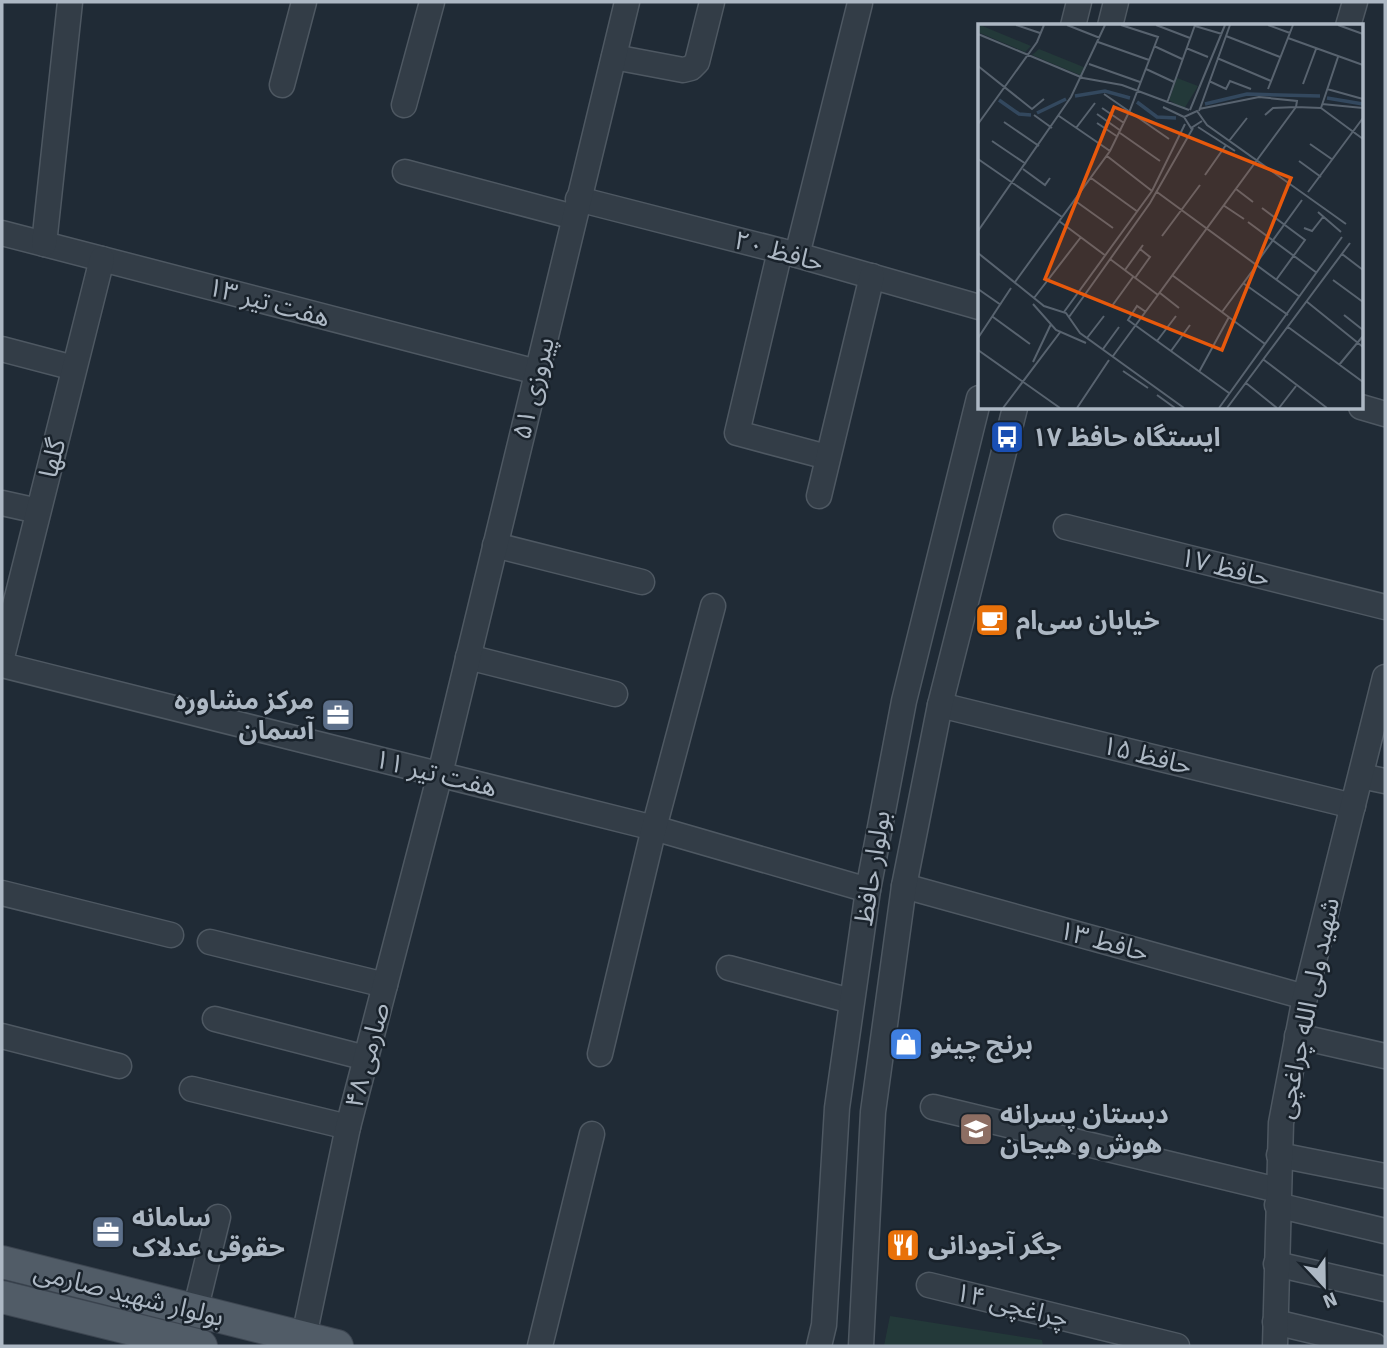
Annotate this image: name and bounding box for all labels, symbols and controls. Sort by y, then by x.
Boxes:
inset map [978,24,1362,410]
street label: حافظ ۲۰ [730,225,827,279]
street label: هفت تیر ۱۳ [204,271,333,335]
street label: پیروزی ۵۱ [506,334,562,443]
bus stop icon: ایستگاه حافظ ۱۷ [988,418,1026,456]
place label: ایستگاه حافظ ۱۷ [1032,422,1221,454]
street label: گلها [33,435,73,481]
street label: حافظ ۱۷ [1176,541,1273,595]
cafe icon: خیابان سی‌ام [973,601,1011,639]
place label: خیابان سی‌ام [1016,605,1160,640]
place label: مرکز مشاوره آسمان [174,685,315,747]
office icon: مرکز مشاوره آسمان [319,696,357,734]
street label: حافظ ۱۵ [1098,729,1195,783]
street label: هفت تیر ۱۱ [371,743,500,805]
street label: بولوار حافظ [848,808,898,928]
street label: شهید ولی الله چراغچی [1269,895,1347,1122]
street label: حافط ۱۳ [1055,915,1152,969]
street label: صارمی ۴۸ [339,999,397,1111]
shop icon: برنج چینو [887,1025,925,1063]
place label: برنج چینو [930,1029,1033,1063]
place label: دبستان پسرانه هوش و هیجان [1000,1099,1169,1161]
school or university icon: دبستان پسرانه هوش و هیجان [957,1110,995,1148]
place label: سامانه حقوقی عدلاک [132,1202,285,1264]
office icon: سامانه حقوقی عدلاک [89,1213,127,1251]
restaurant icon: جگر آجودانی [884,1226,922,1264]
place label: جگر آجودانی [928,1230,1062,1262]
north arrow [1289,1250,1359,1320]
street label: بولوار شهید صارمی [30,1256,227,1334]
street label: چراغچی ۱۴ [952,1276,1072,1336]
text: N [1319,1286,1341,1313]

